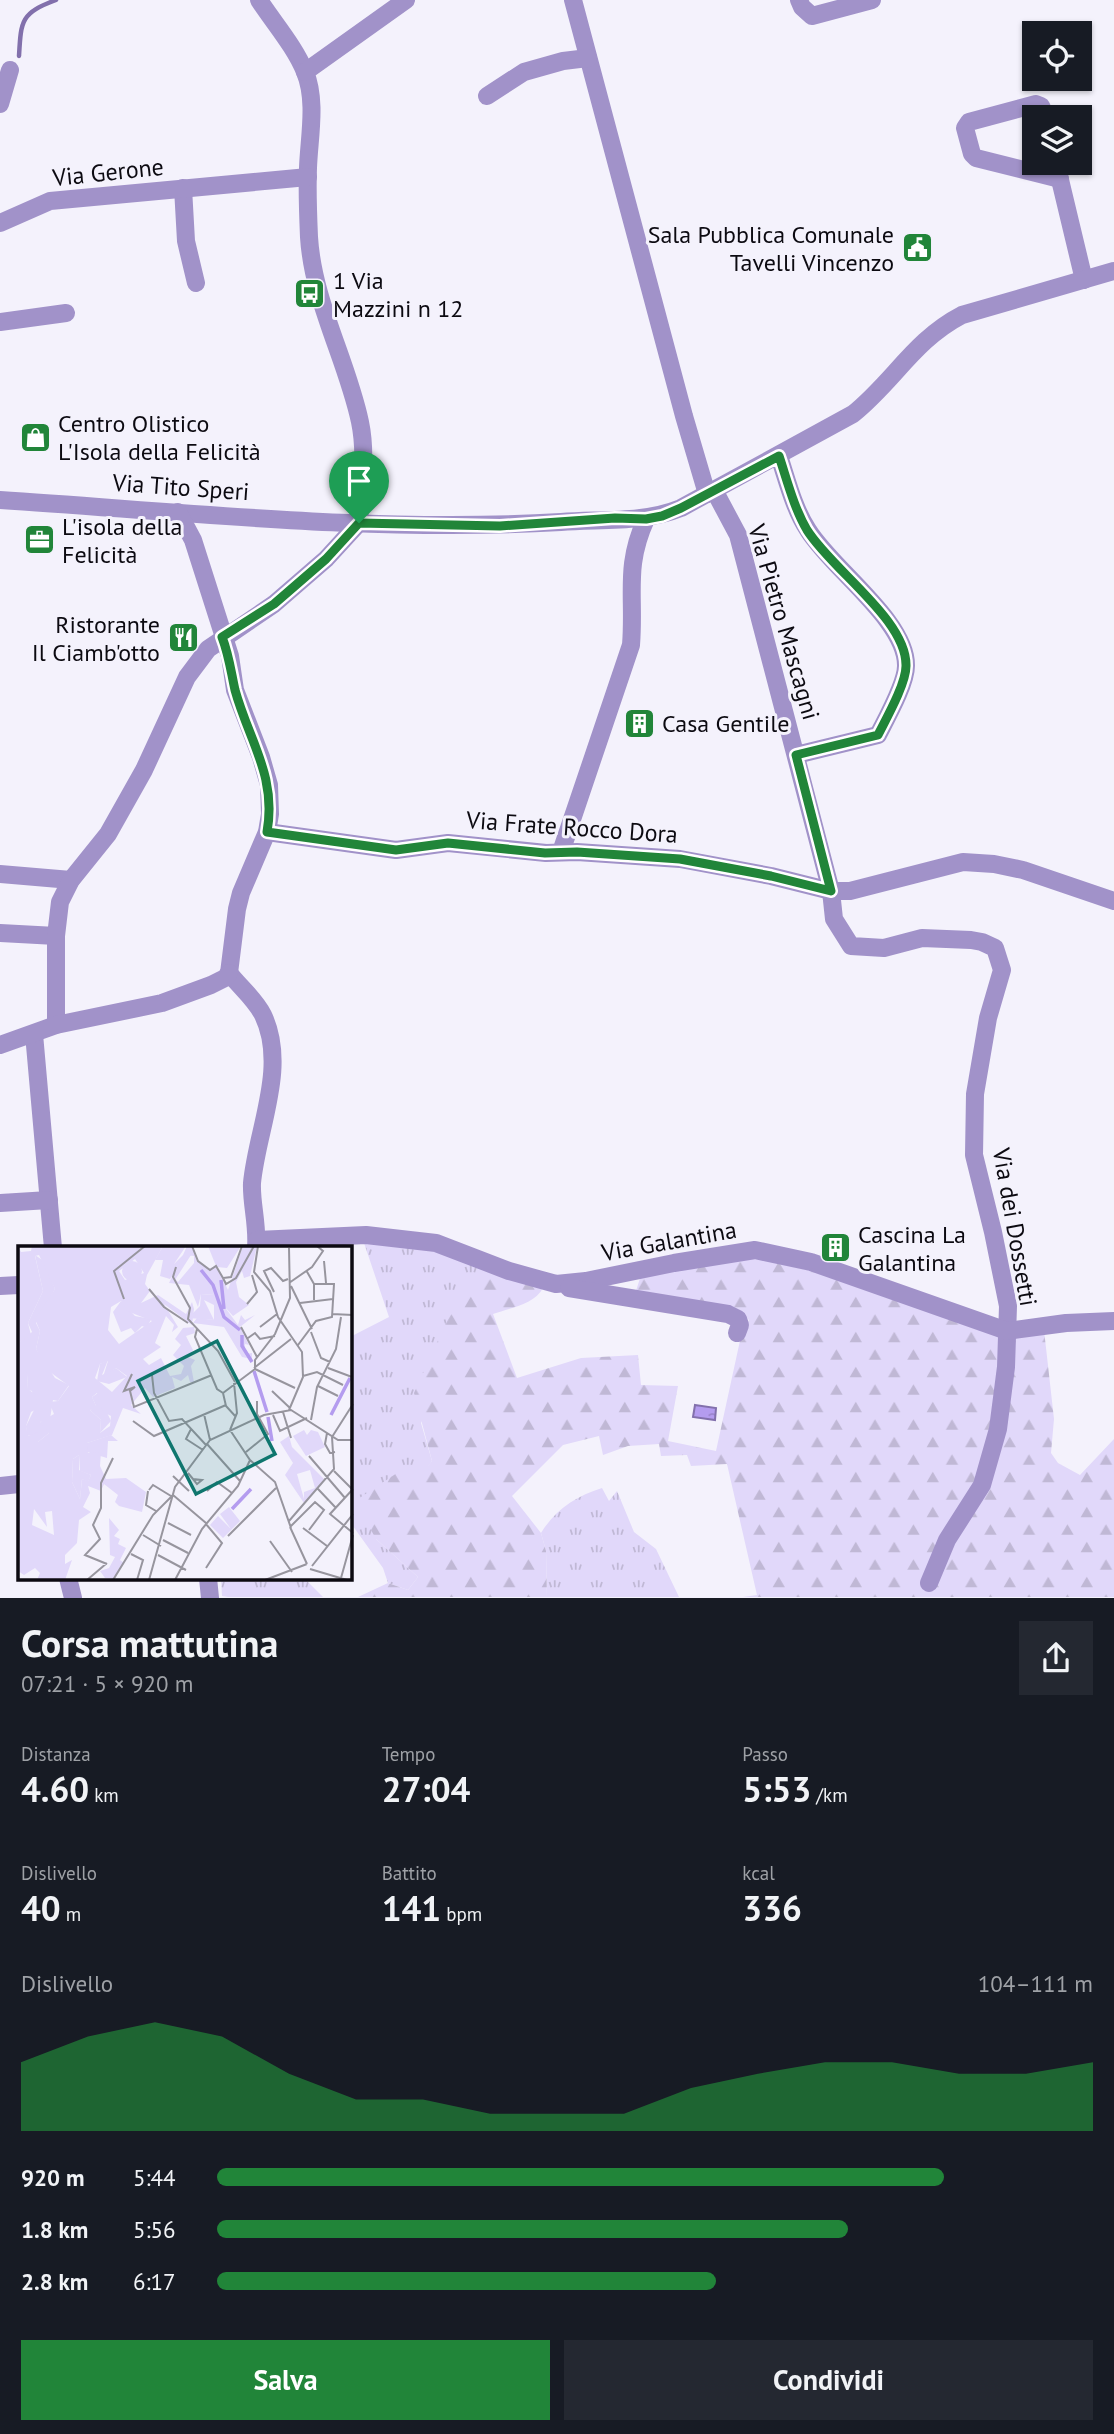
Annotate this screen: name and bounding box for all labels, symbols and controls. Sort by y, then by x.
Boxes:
map controls [1022,21,1092,175]
button: locate [1022,21,1092,91]
button: layers [1022,105,1092,175]
street label: Via Gerone [50,151,165,193]
place label: Sala Pubblica Comunale Tavelli Vincenzo [648,219,894,278]
public building icon: Sala Pubblica Comunale Tavelli Vincenzo [900,231,934,265]
place label: 1 Via Mazzini n 12 [333,265,463,324]
bus stop icon: 1 Via Mazzini n 12 [293,277,327,311]
place label: Centro Olistico L'Isola della Felicità [58,408,261,467]
shop icon: Centro Olistico L'Isola della Felicità [18,420,52,454]
pin [329,451,389,523]
icon: arrive [340,462,378,500]
street label: Via Tito Speri [111,467,250,507]
place label: L'isola della Felicità [62,511,182,570]
street label: Via Pietro Mascagni [741,520,827,723]
office icon: L'isola della Felicità [22,523,56,557]
place label: Ristorante Il Ciamb'otto [32,609,160,668]
restaurant icon: Ristorante Il Ciamb'otto [166,621,200,655]
building icon: Casa Gentile [622,706,656,740]
place label: Casa Gentile [662,708,789,739]
street label: Via Frate Rocco Dora [464,804,679,850]
street label: Via dei Dossetti [986,1145,1044,1308]
street label: Via Galantina [598,1214,739,1268]
place label: Cascina La Galantina [858,1219,966,1278]
building icon: Cascina La Galantina [818,1231,852,1265]
inset map [18,1246,352,1580]
text: Corsa mattutina [21,1618,278,1667]
button: share [1019,1621,1093,1695]
text: 07:21 · 5 × 920 m [21,1669,193,1698]
text: Distanza [21,1742,91,1766]
text: Tempo [382,1742,435,1766]
text: Passo [742,1742,788,1766]
text: 4.60 [21,1766,89,1812]
text: 27:04 [382,1766,470,1812]
text: 5:53 [742,1766,811,1812]
text: km [89,1783,119,1807]
text: /km [811,1783,848,1807]
text: Dislivello [21,1861,97,1885]
text: Battito [382,1861,437,1885]
text: kcal [742,1861,775,1885]
text: 40 [21,1885,61,1931]
text: 141 [382,1885,441,1931]
text: 336 [742,1885,802,1931]
text: m [61,1902,81,1926]
text: bpm [441,1902,482,1926]
text: Dislivello [21,1969,113,1998]
text: 104–111 m [978,1969,1093,1998]
text: 920 m [21,2163,84,2192]
text: 5:44 [133,2163,176,2192]
text: 1.8 km [21,2215,88,2244]
text: 5:56 [133,2215,176,2244]
text: 2.8 km [21,2267,88,2296]
text: 6:17 [133,2267,176,2296]
button: Salva [21,2340,550,2420]
button: Condividi [564,2340,1093,2420]

